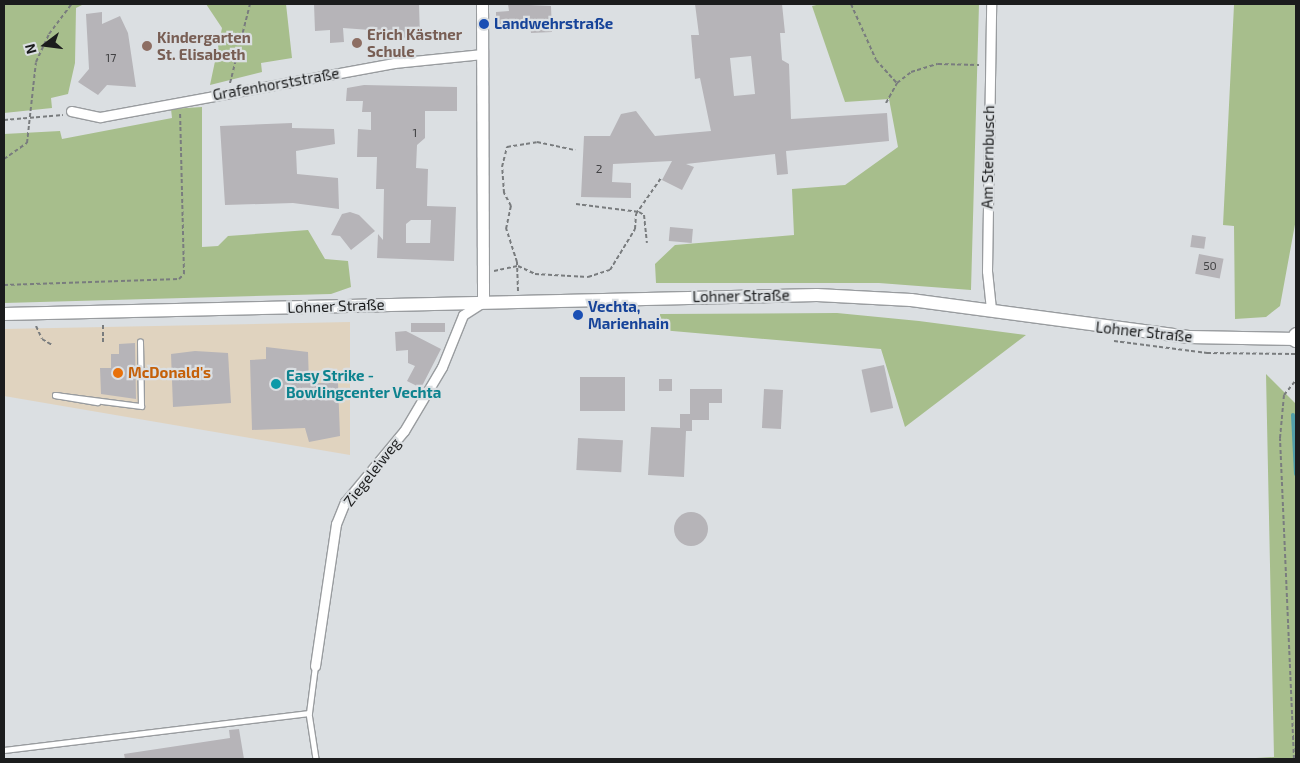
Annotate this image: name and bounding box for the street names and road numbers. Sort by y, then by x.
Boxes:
street label: Grafenhorststraße [211,64,341,104]
street label: Am Sternbusch [978,105,998,209]
street label: Lohner Straße [692,286,790,306]
street label: Lohner Straße [287,295,385,317]
street label: Lohner Straße [1095,318,1193,346]
street label: Ziegeleiweg [340,434,404,510]

